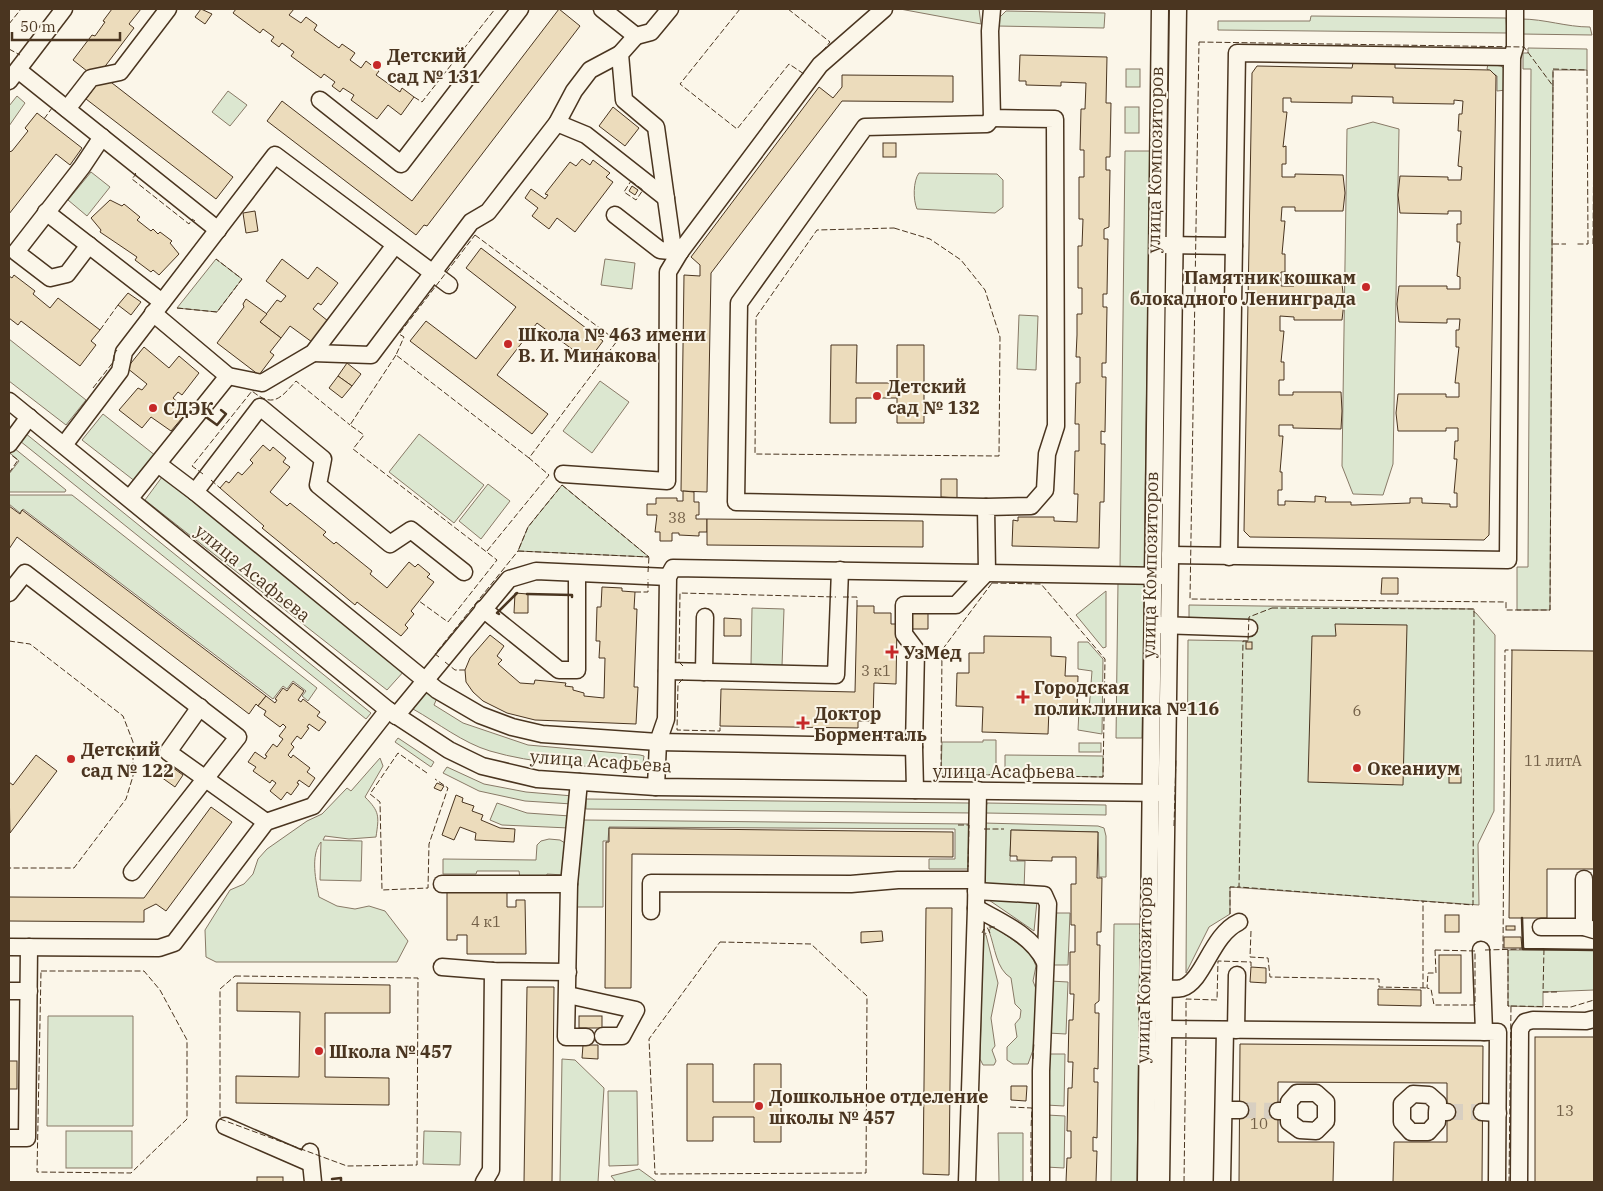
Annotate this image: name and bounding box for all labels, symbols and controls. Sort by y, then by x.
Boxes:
scale bar [12,10,120,42]
text: 50 m [20,17,56,36]
place label: Детский сад № 131 [387,44,480,88]
marker: Детский сад № 131 [371,59,383,71]
street label: улица Композиторов [1142,66,1168,254]
place label: Памятник кошкам блокадного Ленинграда [1130,266,1356,310]
marker: Памятник кошкам блокадного Ленинграда [1360,281,1372,293]
place label: Школа № 463 имени В. И. Минакова [518,323,706,367]
marker: Школа № 463 имени В. И. Минакова [502,338,514,350]
place label: Детский сад № 132 [887,375,980,419]
marker: Детский сад № 132 [871,390,883,402]
place label: СДЭК [163,397,215,420]
marker: СДЭК [147,402,159,414]
street label: улица Композиторов [1137,471,1163,659]
house number: 38 [668,508,686,527]
street label: улица Асафьева [190,519,316,627]
place label: УзМед [903,641,962,664]
marker: УзМед [885,645,899,659]
house number: 3 к1 [861,661,891,680]
place label: Городская поликлиника №116 [1034,676,1220,720]
marker: Городская поликлиника №116 [1016,690,1030,704]
house number: 6 [1352,701,1362,720]
place label: Доктор Борменталь [814,702,927,746]
marker: Доктор Борменталь [796,716,810,730]
place label: Детский сад № 122 [81,738,174,782]
street label: улица Асафьева [529,745,673,777]
house number: 11 литА [1524,751,1583,770]
marker: Детский сад № 122 [65,753,77,765]
place label: Океаниум [1367,757,1460,780]
street label: улица Асафьева [933,760,1075,783]
marker: Океаниум [1351,762,1363,774]
street label: улица Композиторов [1131,876,1157,1064]
house number: 4 к1 [471,912,501,931]
place label: Школа № 457 [329,1040,453,1063]
marker: Школа № 457 [313,1045,325,1057]
place label: Дошкольное отделение школы № 457 [769,1085,989,1129]
marker: Дошкольное отделение школы № 457 [753,1100,765,1112]
house number: 13 [1556,1101,1574,1120]
house number: 10 [1250,1114,1268,1133]

